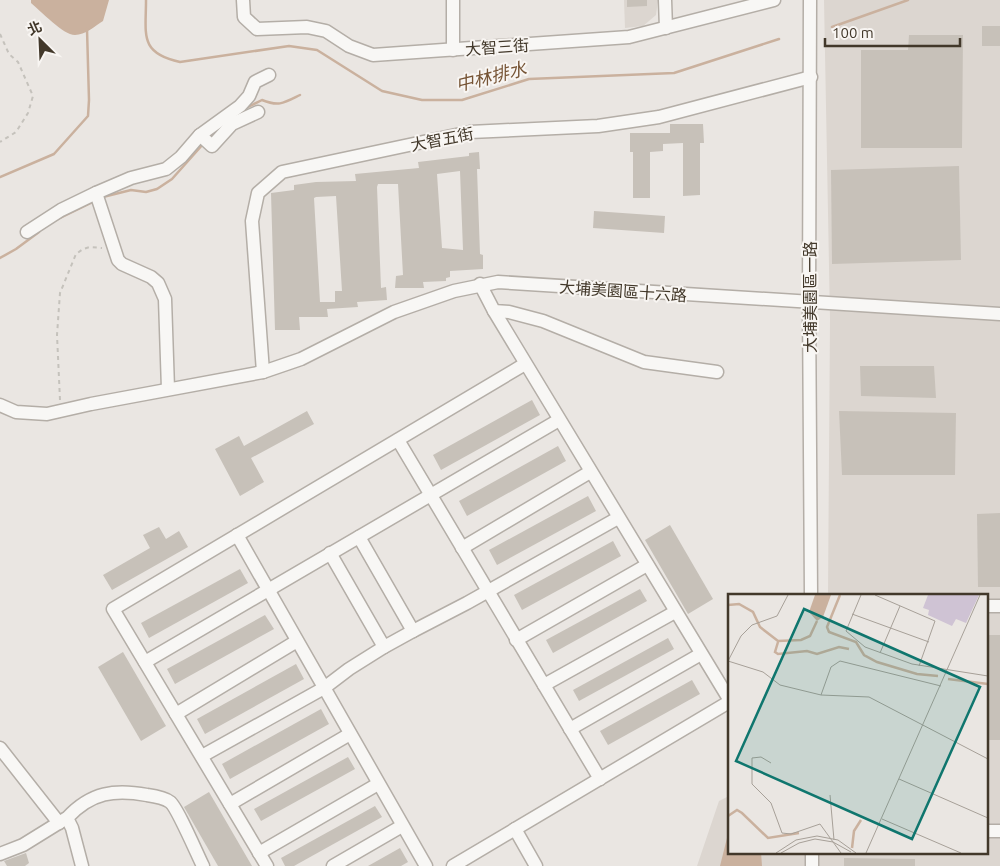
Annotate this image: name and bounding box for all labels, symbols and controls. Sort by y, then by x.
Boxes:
north arrow [15,15,65,65]
scale bar [825,15,960,47]
text: 北 [25,18,44,38]
text: 100 m [832,24,874,41]
street label: 大智三街 [464,36,530,58]
water label: 中林排水 [453,57,529,94]
street label: 大智五街 [409,124,475,154]
street label: 大埔美園區一路 [801,241,819,353]
street label: 大埔美園區十六路 [559,278,687,304]
inset map [728,594,988,854]

